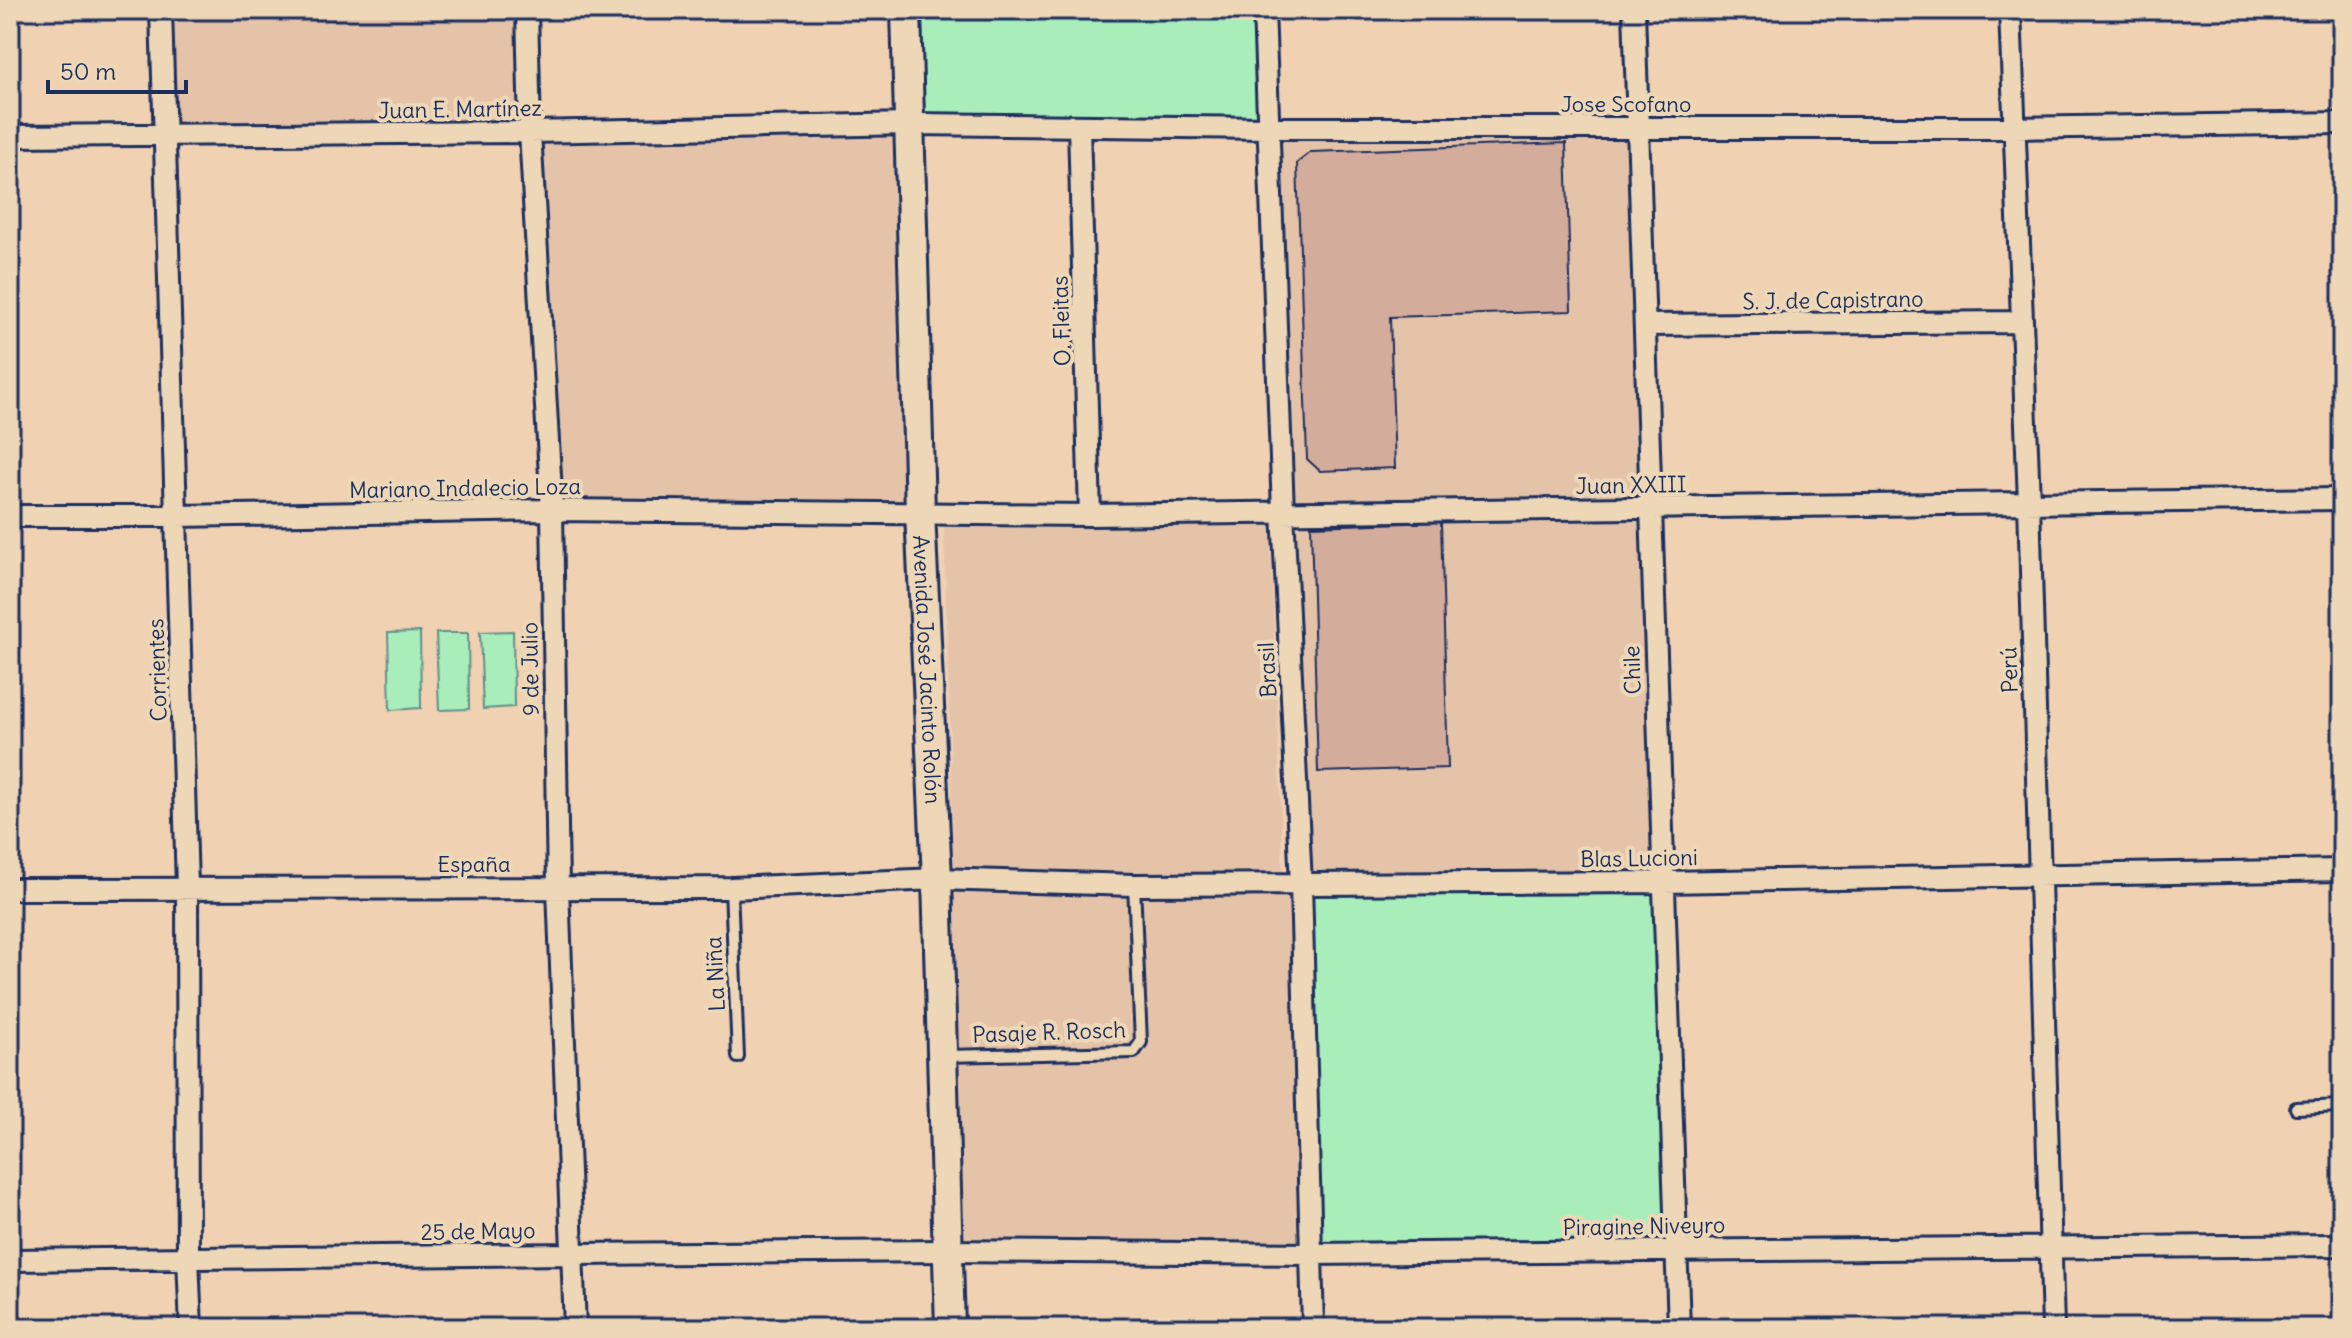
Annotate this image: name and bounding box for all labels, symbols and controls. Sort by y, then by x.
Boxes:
scale bar [48,44,186,94]
text: 50 m [60,56,116,86]
street label: Jose Scofano [1561,90,1691,118]
street label: Juan E. Martínez [378,94,542,124]
street label: O. Fleitas [1045,275,1077,367]
street label: S. J. de Capistrano [1742,284,1924,316]
street label: Juan XXIII [1575,470,1687,500]
street label: Mariano Indalecio Loza [349,472,581,504]
street label: Avenida José Jacinto Rolón [907,535,948,805]
street label: Corrientes [141,618,173,722]
street label: 9 de Julio [515,622,545,716]
street label: Brasil [1252,642,1282,698]
street label: Chile [1617,645,1647,695]
street label: Perú [1994,646,2024,694]
street label: Blas Lucioni [1580,843,1698,873]
street label: España [437,850,511,878]
street label: La Niña [699,936,731,1012]
street label: Pasaje R. Rosch [972,1015,1126,1049]
street label: Piragine Niveyro [1562,1211,1726,1241]
street label: 25 de Mayo [420,1216,536,1246]

